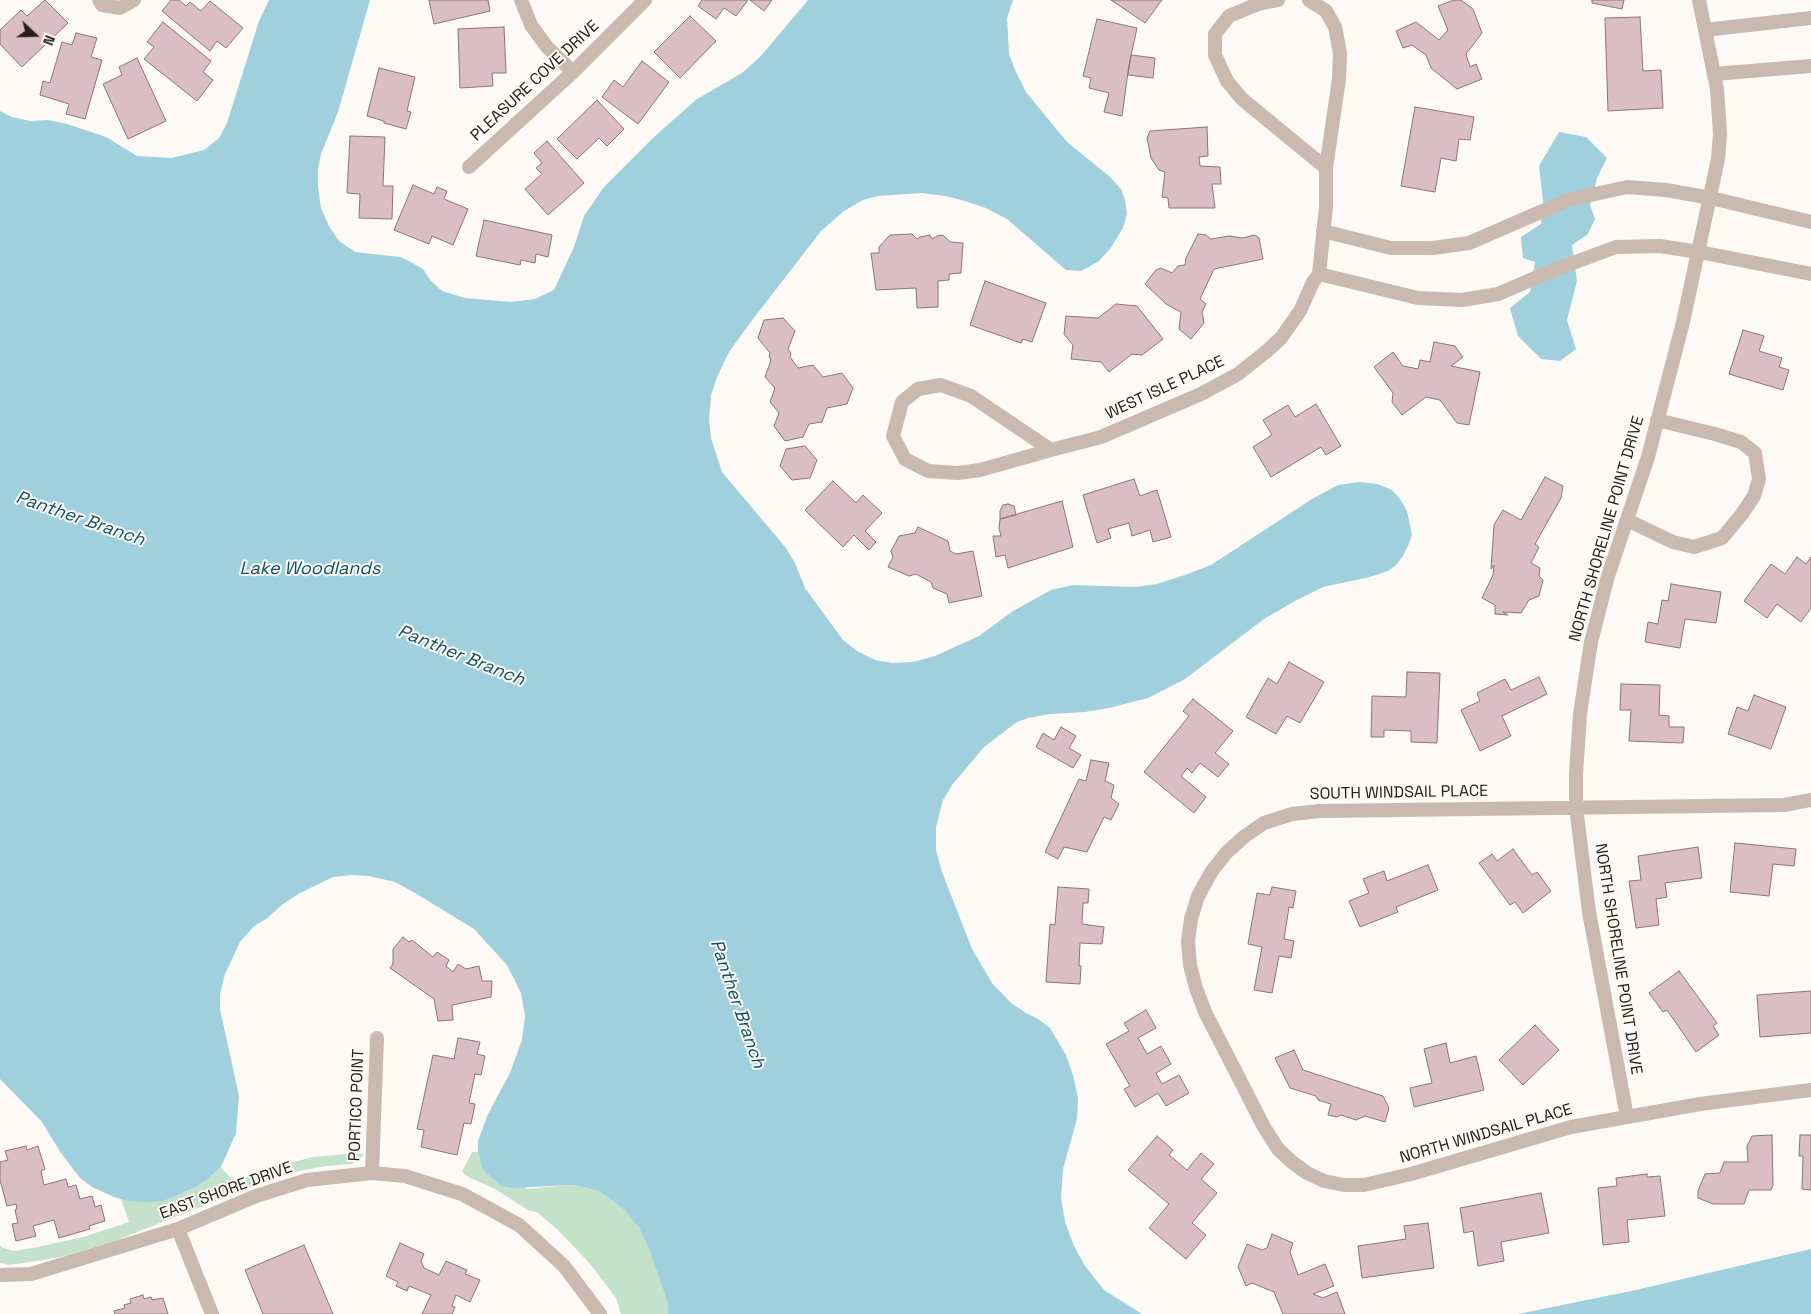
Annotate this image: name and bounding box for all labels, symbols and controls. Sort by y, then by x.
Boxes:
north arrow [10,10,60,60]
street label: PLEASURE COVE DRIVE [467,17,603,145]
text: N [39,33,59,48]
street label: WEST ISLE PLACE [1102,352,1228,424]
street label: NORTH SHORELINE POINT DRIVE [1566,414,1648,644]
water label: Panther Branch [13,487,147,551]
water label: Lake Woodlands [240,558,380,580]
water label: Panther Branch [395,621,527,691]
street label: SOUTH WINDSAIL PLACE [1310,782,1488,804]
street label: NORTH SHORELINE POINT DRIVE [1590,842,1646,1076]
water label: Panther Branch [705,937,769,1071]
street label: PORTICO POINT [345,1048,369,1162]
street label: NORTH WINDSAIL PLACE [1398,1100,1574,1168]
street label: EAST SHORE DRIVE [157,1158,295,1224]

